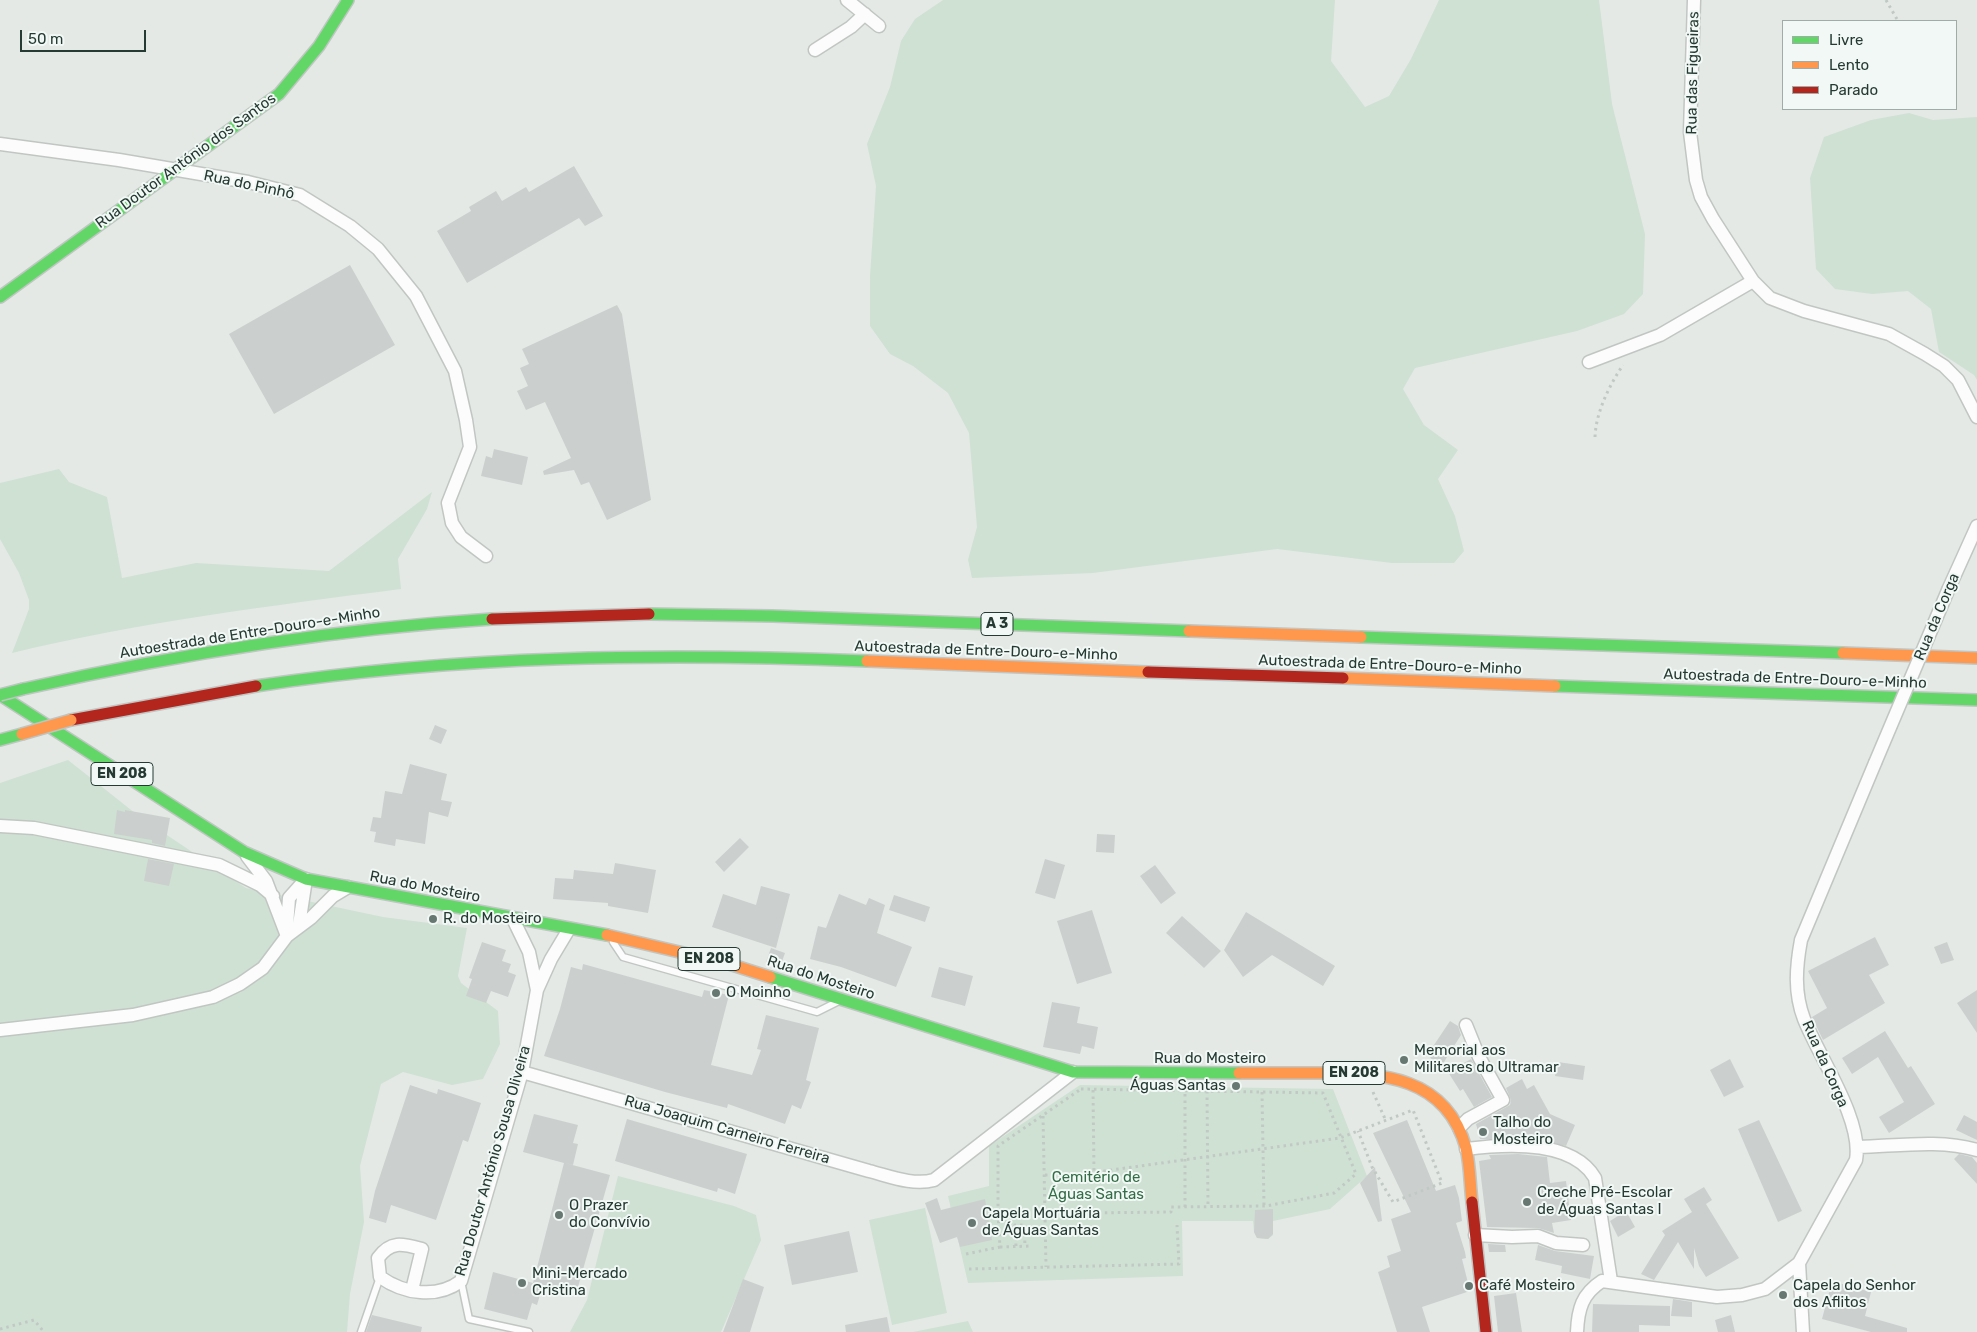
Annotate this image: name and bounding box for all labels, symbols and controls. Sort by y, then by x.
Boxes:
street label: Rua das Figueiras [1683,11,1703,135]
scale bar [22,20,149,52]
legend [1782,20,1957,110]
text: 50 m [28,30,63,48]
text: Livre [1829,31,1863,49]
text: Lento [1829,56,1869,74]
text: Parado [1829,81,1878,99]
street label: Rua Doutor António dos Santos [92,89,280,233]
street label: Rua do Pinhô [202,167,296,203]
street label: Rua da Corga [1911,571,1963,663]
street label: Autoestrada de Entre-Douro-e-Minho [118,604,382,662]
road number: A 3 [981,612,1013,636]
street label: Autoestrada de Entre-Douro-e-Minho [854,637,1118,665]
street label: Autoestrada de Entre-Douro-e-Minho [1258,651,1522,679]
street label: Autoestrada de Entre-Douro-e-Minho [1663,665,1927,693]
road number: EN 208 [91,762,153,786]
street label: Rua do Mosteiro [368,867,482,907]
place label: R. do Mosteiro [443,910,542,928]
marker: R. do Mosteiro [427,913,439,925]
road number: EN 208 [678,948,740,971]
street label: Rua do Mosteiro [765,952,877,1004]
place label: O Moinho [726,984,791,1002]
marker: O Moinho [710,987,722,999]
street label: Rua da Corga [1798,1018,1852,1110]
place label: Memorial aos Militares do Ultramar [1414,1042,1559,1077]
street label: Rua Doutor António Sousa Oliveira [451,1044,535,1278]
street label: Rua do Mosteiro [1154,1050,1266,1068]
marker: Memorial aos Militares do Ultramar [1398,1054,1410,1066]
road number: EN 208 [1323,1062,1385,1084]
place label: Águas Santas [1130,1077,1226,1095]
marker: Águas Santas [1230,1080,1242,1092]
street label: Rua Joaquim Carneiro Ferreira [622,1092,832,1168]
place label: Talho do Mosteiro [1493,1114,1553,1149]
marker: Talho do Mosteiro [1477,1126,1489,1138]
park label: Cemitério de Águas Santas [1048,1169,1144,1204]
place label: Creche Pré-Escolar de Águas Santas I [1537,1184,1672,1219]
marker: Creche Pré-Escolar de Águas Santas I [1521,1196,1533,1208]
place label: O Prazer do Convívio [569,1197,650,1232]
place label: Capela Mortuária de Águas Santas [982,1205,1100,1240]
marker: O Prazer do Convívio [553,1209,565,1221]
marker: Capela Mortuária de Águas Santas [966,1217,978,1229]
place label: Mini-Mercado Cristina [532,1265,627,1300]
marker: Mini-Mercado Cristina [516,1277,528,1289]
place label: Café Mosteiro [1479,1277,1575,1295]
place label: Capela do Senhor dos Aflitos [1793,1277,1916,1312]
marker: Café Mosteiro [1463,1280,1475,1292]
marker: Capela do Senhor dos Aflitos [1777,1289,1789,1301]

